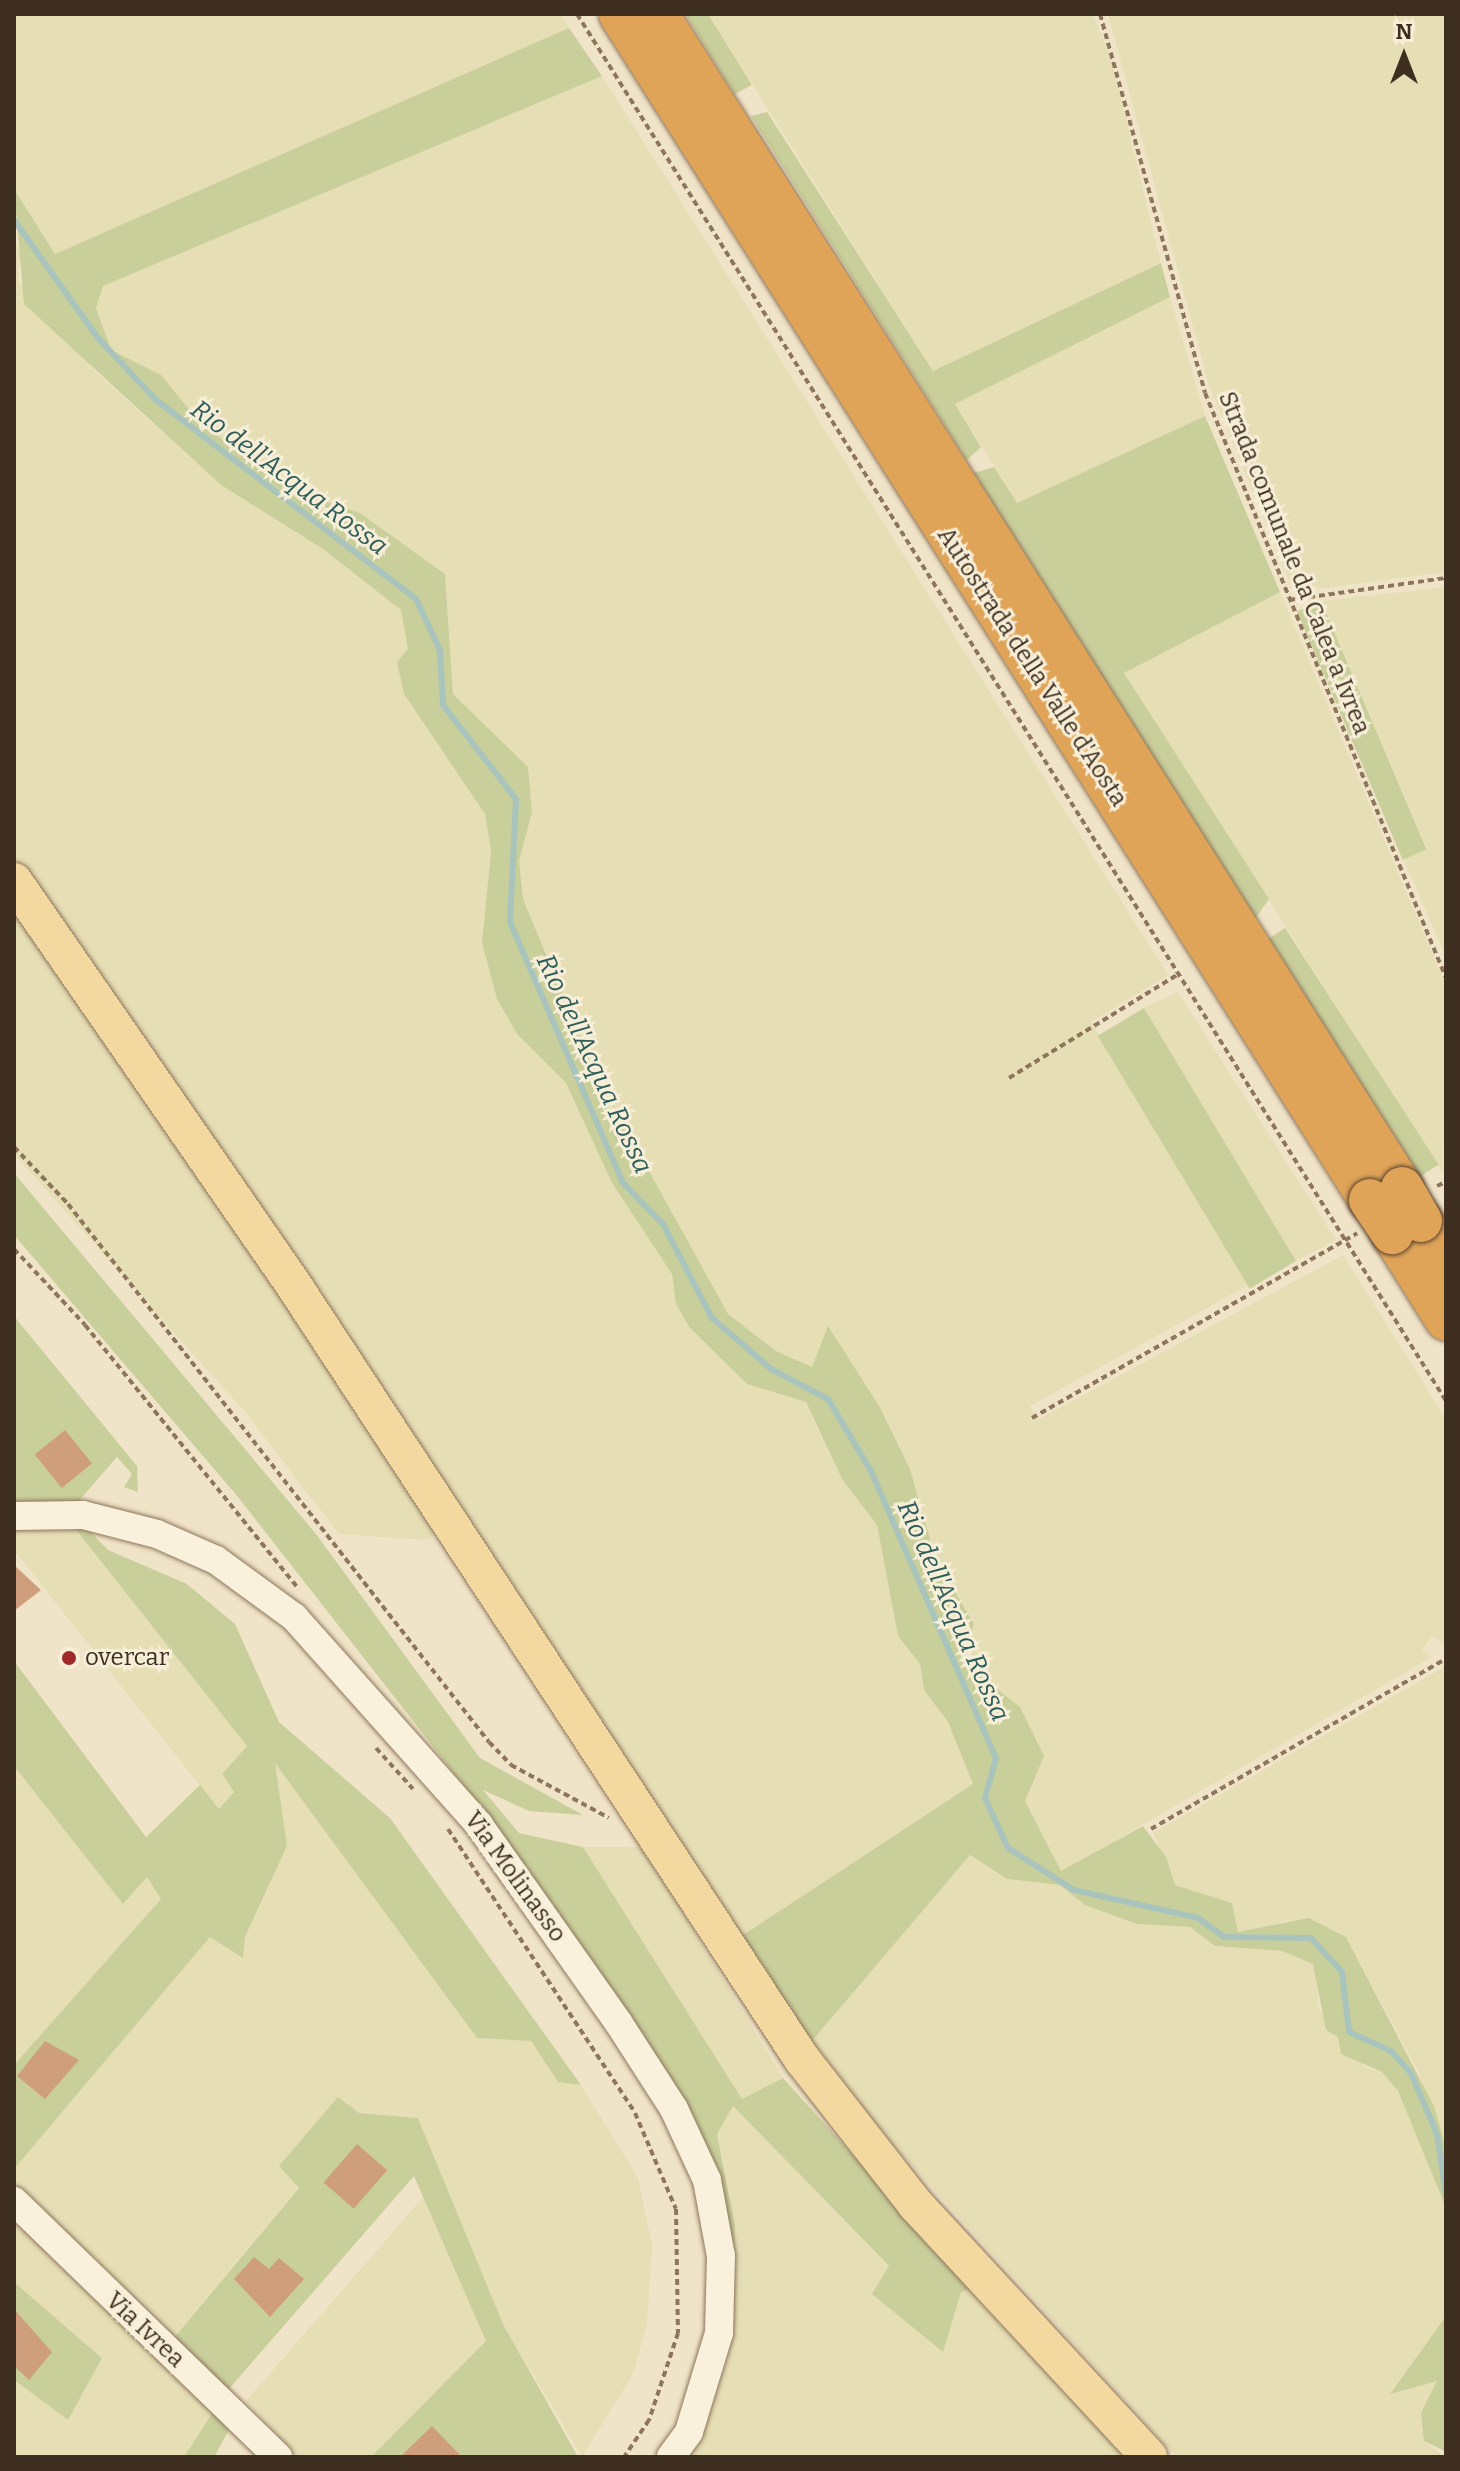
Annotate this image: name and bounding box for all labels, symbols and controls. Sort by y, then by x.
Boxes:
north arrow [1364,16,1444,96]
text: N [1396,18,1412,45]
street label: Strada comunale da Calea a Ivrea [1212,388,1376,738]
water label: Rio dell'Acqua Rossa [184,394,394,562]
street label: Autostrada della Valle d'Aosta [931,522,1133,812]
water label: Rio dell'Acqua Rossa [529,949,659,1179]
water label: Rio dell'Acqua Rossa [890,1496,1016,1726]
place label: overcar [85,1644,169,1672]
marker: overcar [60,1649,78,1667]
street label: Via Molinasso [458,1806,572,1948]
street label: Via Ivrea [100,2286,190,2374]

